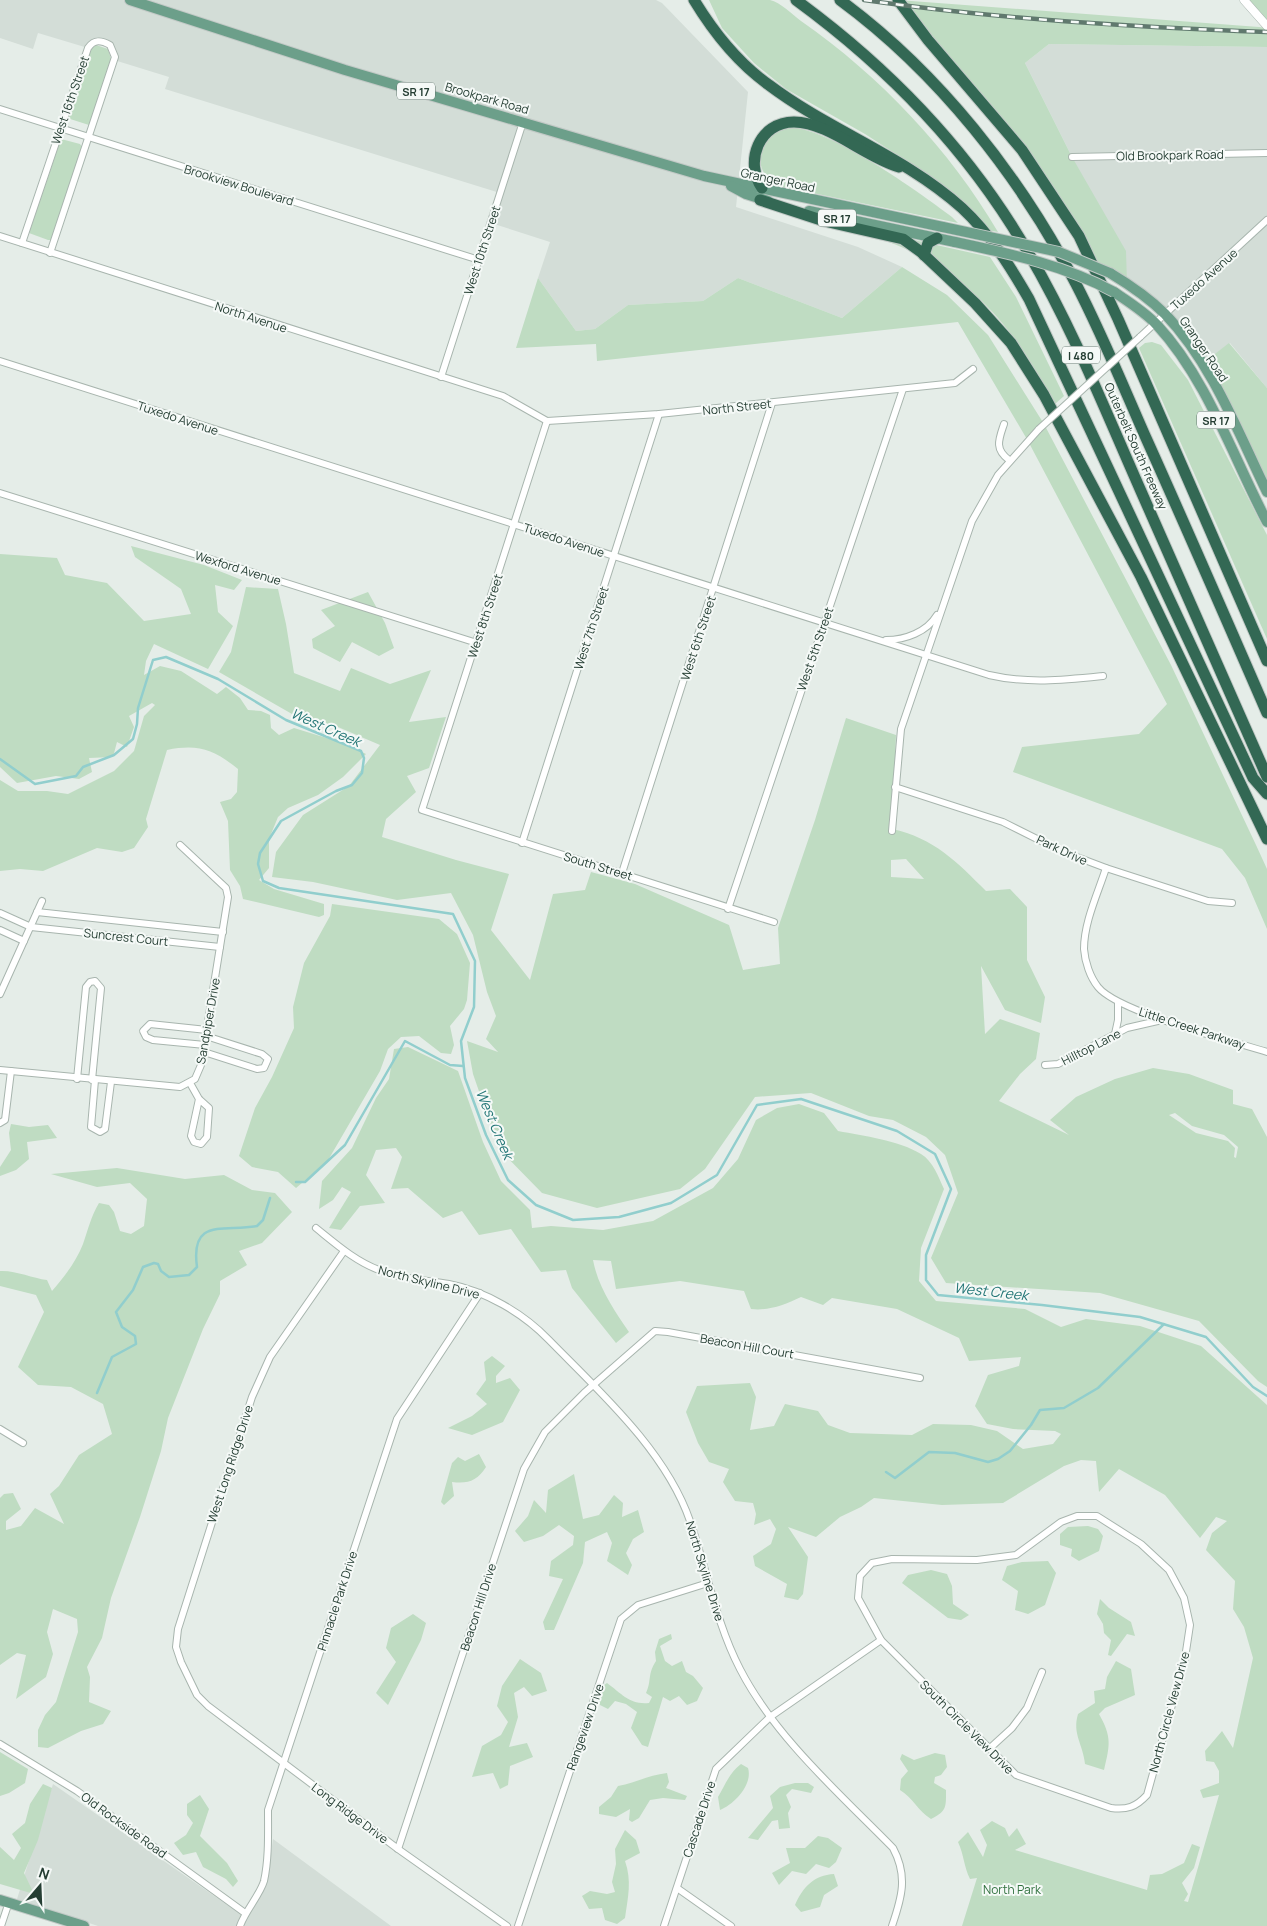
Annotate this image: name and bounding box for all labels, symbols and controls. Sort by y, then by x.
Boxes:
street label: West 16th Street [47,53,93,147]
street label: Brookpark Road [443,78,531,118]
road number: SR 17 [397,82,435,100]
street label: Old Brookpark Road [1116,146,1224,164]
street label: Brookview Boulevard [182,160,296,210]
street label: Granger Road [739,164,817,196]
street label: West 10th Street [460,203,504,297]
road number: SR 17 [818,210,856,227]
street label: Tuxedo Avenue [1167,244,1241,314]
street label: North Avenue [213,297,289,337]
street label: Granger Road [1176,313,1232,385]
road number: I 480 [1062,346,1100,364]
street label: Outerbelt South Freeway [1100,380,1172,513]
street label: North Street [702,395,772,419]
street label: Tuxedo Avenue [135,397,221,439]
road number: SR 17 [1197,412,1235,428]
street label: Tuxedo Avenue [521,519,607,561]
street label: Wexford Avenue [193,547,283,589]
street label: West 8th Street [463,572,507,660]
street label: West 7th Street [570,584,613,672]
street label: West 6th Street [676,593,720,683]
street label: West 5th Street [793,605,837,693]
water label: West Creek [288,703,366,752]
street label: Park Drive [1034,831,1090,869]
street label: South Street [561,847,635,885]
street label: Suncrest Court [83,924,169,950]
street label: Sandpiper Drive [192,977,224,1065]
street label: Little Creek Parkway [1137,1003,1248,1053]
street label: Hilltop Lane [1058,1025,1124,1069]
water label: West Creek [472,1086,519,1164]
street label: North Skyline Drive [377,1261,481,1303]
water label: West Creek [953,1278,1031,1305]
street label: Beacon Hill Court [699,1329,795,1363]
street label: West Long Ridge Drive [203,1403,257,1525]
street label: North Skyline Drive [682,1519,728,1623]
street label: Pinnacle Park Drive [313,1549,361,1653]
street label: Beacon Hill Drive [456,1561,500,1653]
street label: North Circle View Drive [1145,1650,1193,1774]
street label: South Circle View Drive [916,1676,1018,1778]
street label: Rangeview Drive [562,1681,608,1773]
street label: Long Ridge Drive [308,1779,392,1847]
street label: Cascade Drive [679,1779,719,1859]
street label: Old Rockside Road [78,1788,170,1862]
north arrow [15,1861,65,1911]
text: N [37,1863,52,1884]
park label: North Park [983,1881,1042,1898]

